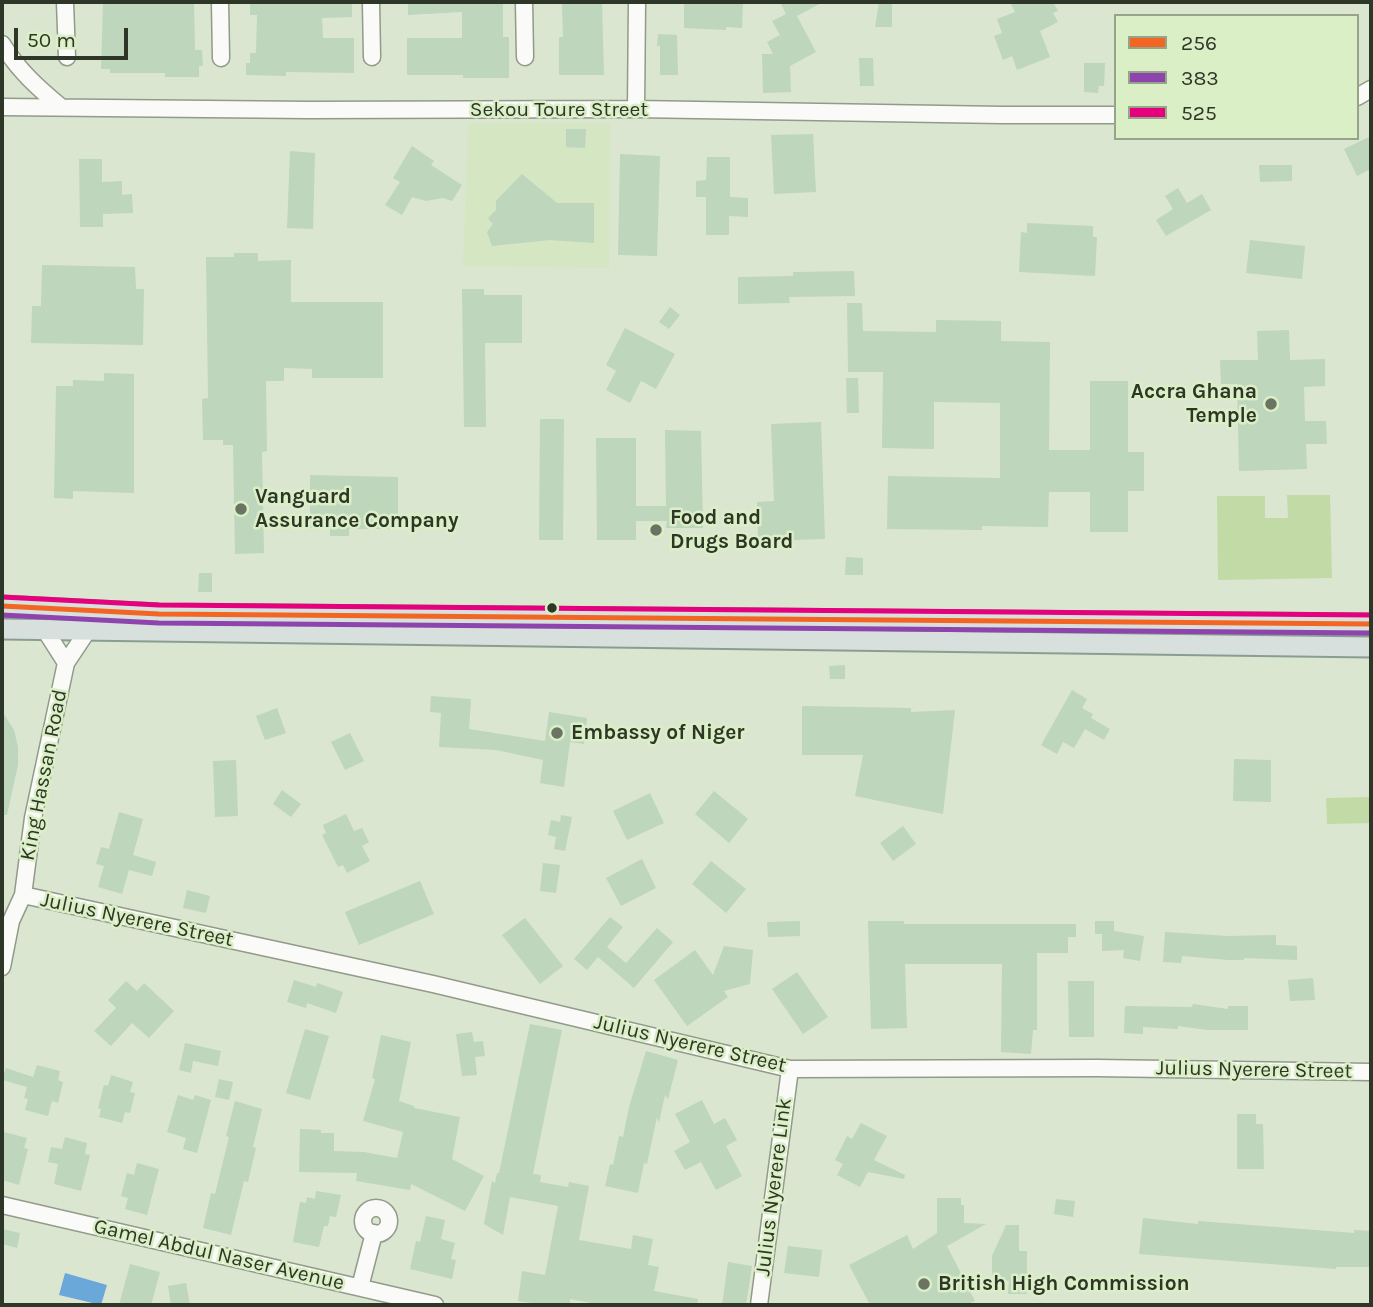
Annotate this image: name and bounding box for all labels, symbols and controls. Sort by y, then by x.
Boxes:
scale bar [18,14,131,58]
legend [1114,14,1359,140]
text: 50 m [27,28,76,52]
text: 256 [1181,31,1217,55]
text: 383 [1181,66,1219,90]
street label: Sekou Toure Street [470,97,648,123]
text: 525 [1181,101,1217,125]
place label: Accra Ghana Temple [1131,379,1257,429]
marker: Accra Ghana Temple [1263,396,1279,412]
place label: Vanguard Assurance Company [255,484,459,534]
marker: Vanguard Assurance Company [233,501,249,517]
place label: Food and Drugs Board [670,505,793,555]
marker: Food and Drugs Board [648,522,664,538]
unlabelled marker [545,601,559,615]
street label: King Hassan Road [15,687,73,863]
place label: Embassy of Niger [571,720,745,746]
marker: Embassy of Niger [549,725,565,741]
street label: Julius Nyerere Street [38,887,236,953]
street label: Julius Nyerere Street [591,1010,789,1078]
street label: Julius Nyerere Street [1156,1056,1352,1084]
street label: Julius Nyerere Link [751,1096,797,1278]
street label: Gamel Abdul Naser Avenue [91,1214,347,1296]
place label: British High Commission [938,1271,1190,1297]
marker: British High Commission [916,1276,932,1292]

